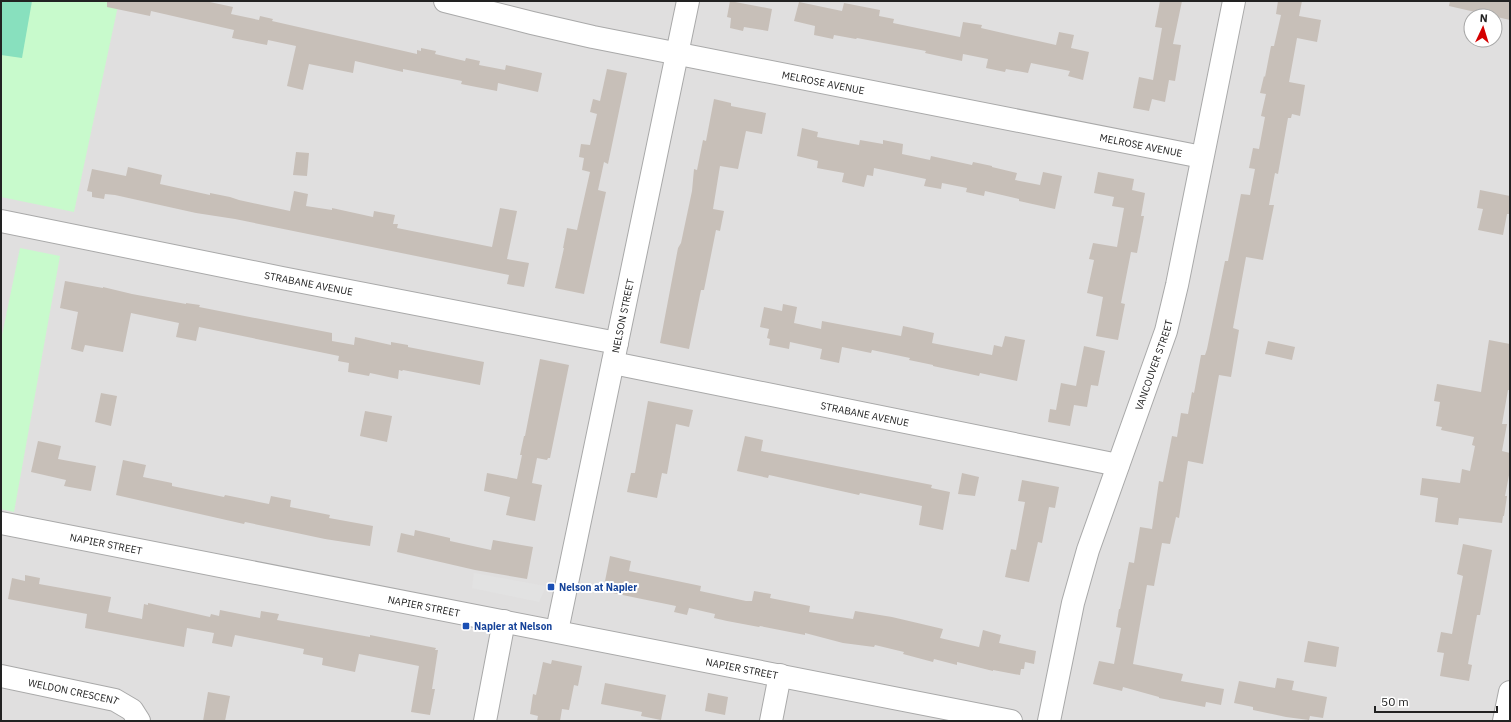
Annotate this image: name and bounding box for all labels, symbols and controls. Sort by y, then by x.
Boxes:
north arrow [1463,8,1503,48]
text: N [1479,11,1488,25]
street label: MELROSE AVENUE [781,68,866,97]
street label: MELROSE AVENUE [1099,131,1184,160]
street label: STRABANE AVENUE [263,269,354,299]
street label: NELSON STREET [609,277,637,354]
street label: VANCOUVER STREET [1132,318,1176,412]
street label: STRABANE AVENUE [819,399,910,430]
street label: NAPIER STREET [69,531,143,558]
place label: Nelson at Napier [559,581,637,594]
marker: Nelson at Napier [546,582,556,592]
street label: NAPIER STREET [387,593,461,620]
place label: Napier at Nelson [474,620,552,633]
marker: Napier at Nelson [461,621,471,631]
street label: NAPIER STREET [705,655,779,682]
street label: WELDON CRESCENT [27,676,121,708]
scale bar [1375,688,1497,714]
text: 50 m [1381,694,1409,709]

